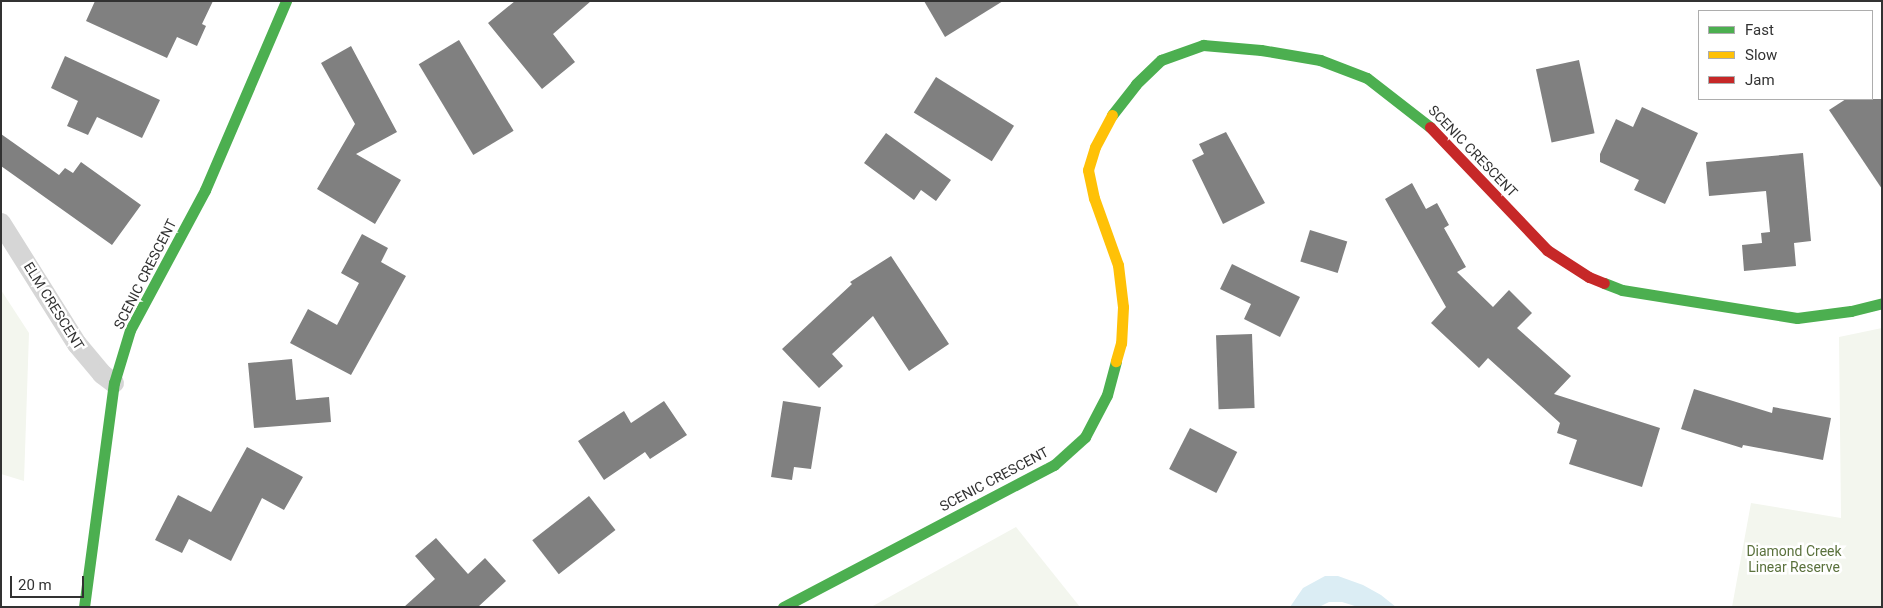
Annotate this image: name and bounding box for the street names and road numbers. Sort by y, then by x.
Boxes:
street label: SCENIC CRESCENT [1425,102,1521,200]
street label: SCENIC CRESCENT [110,216,180,332]
street label: ELM CRESCENT [20,259,88,353]
street label: SCENIC CRESCENT [937,443,1051,515]

